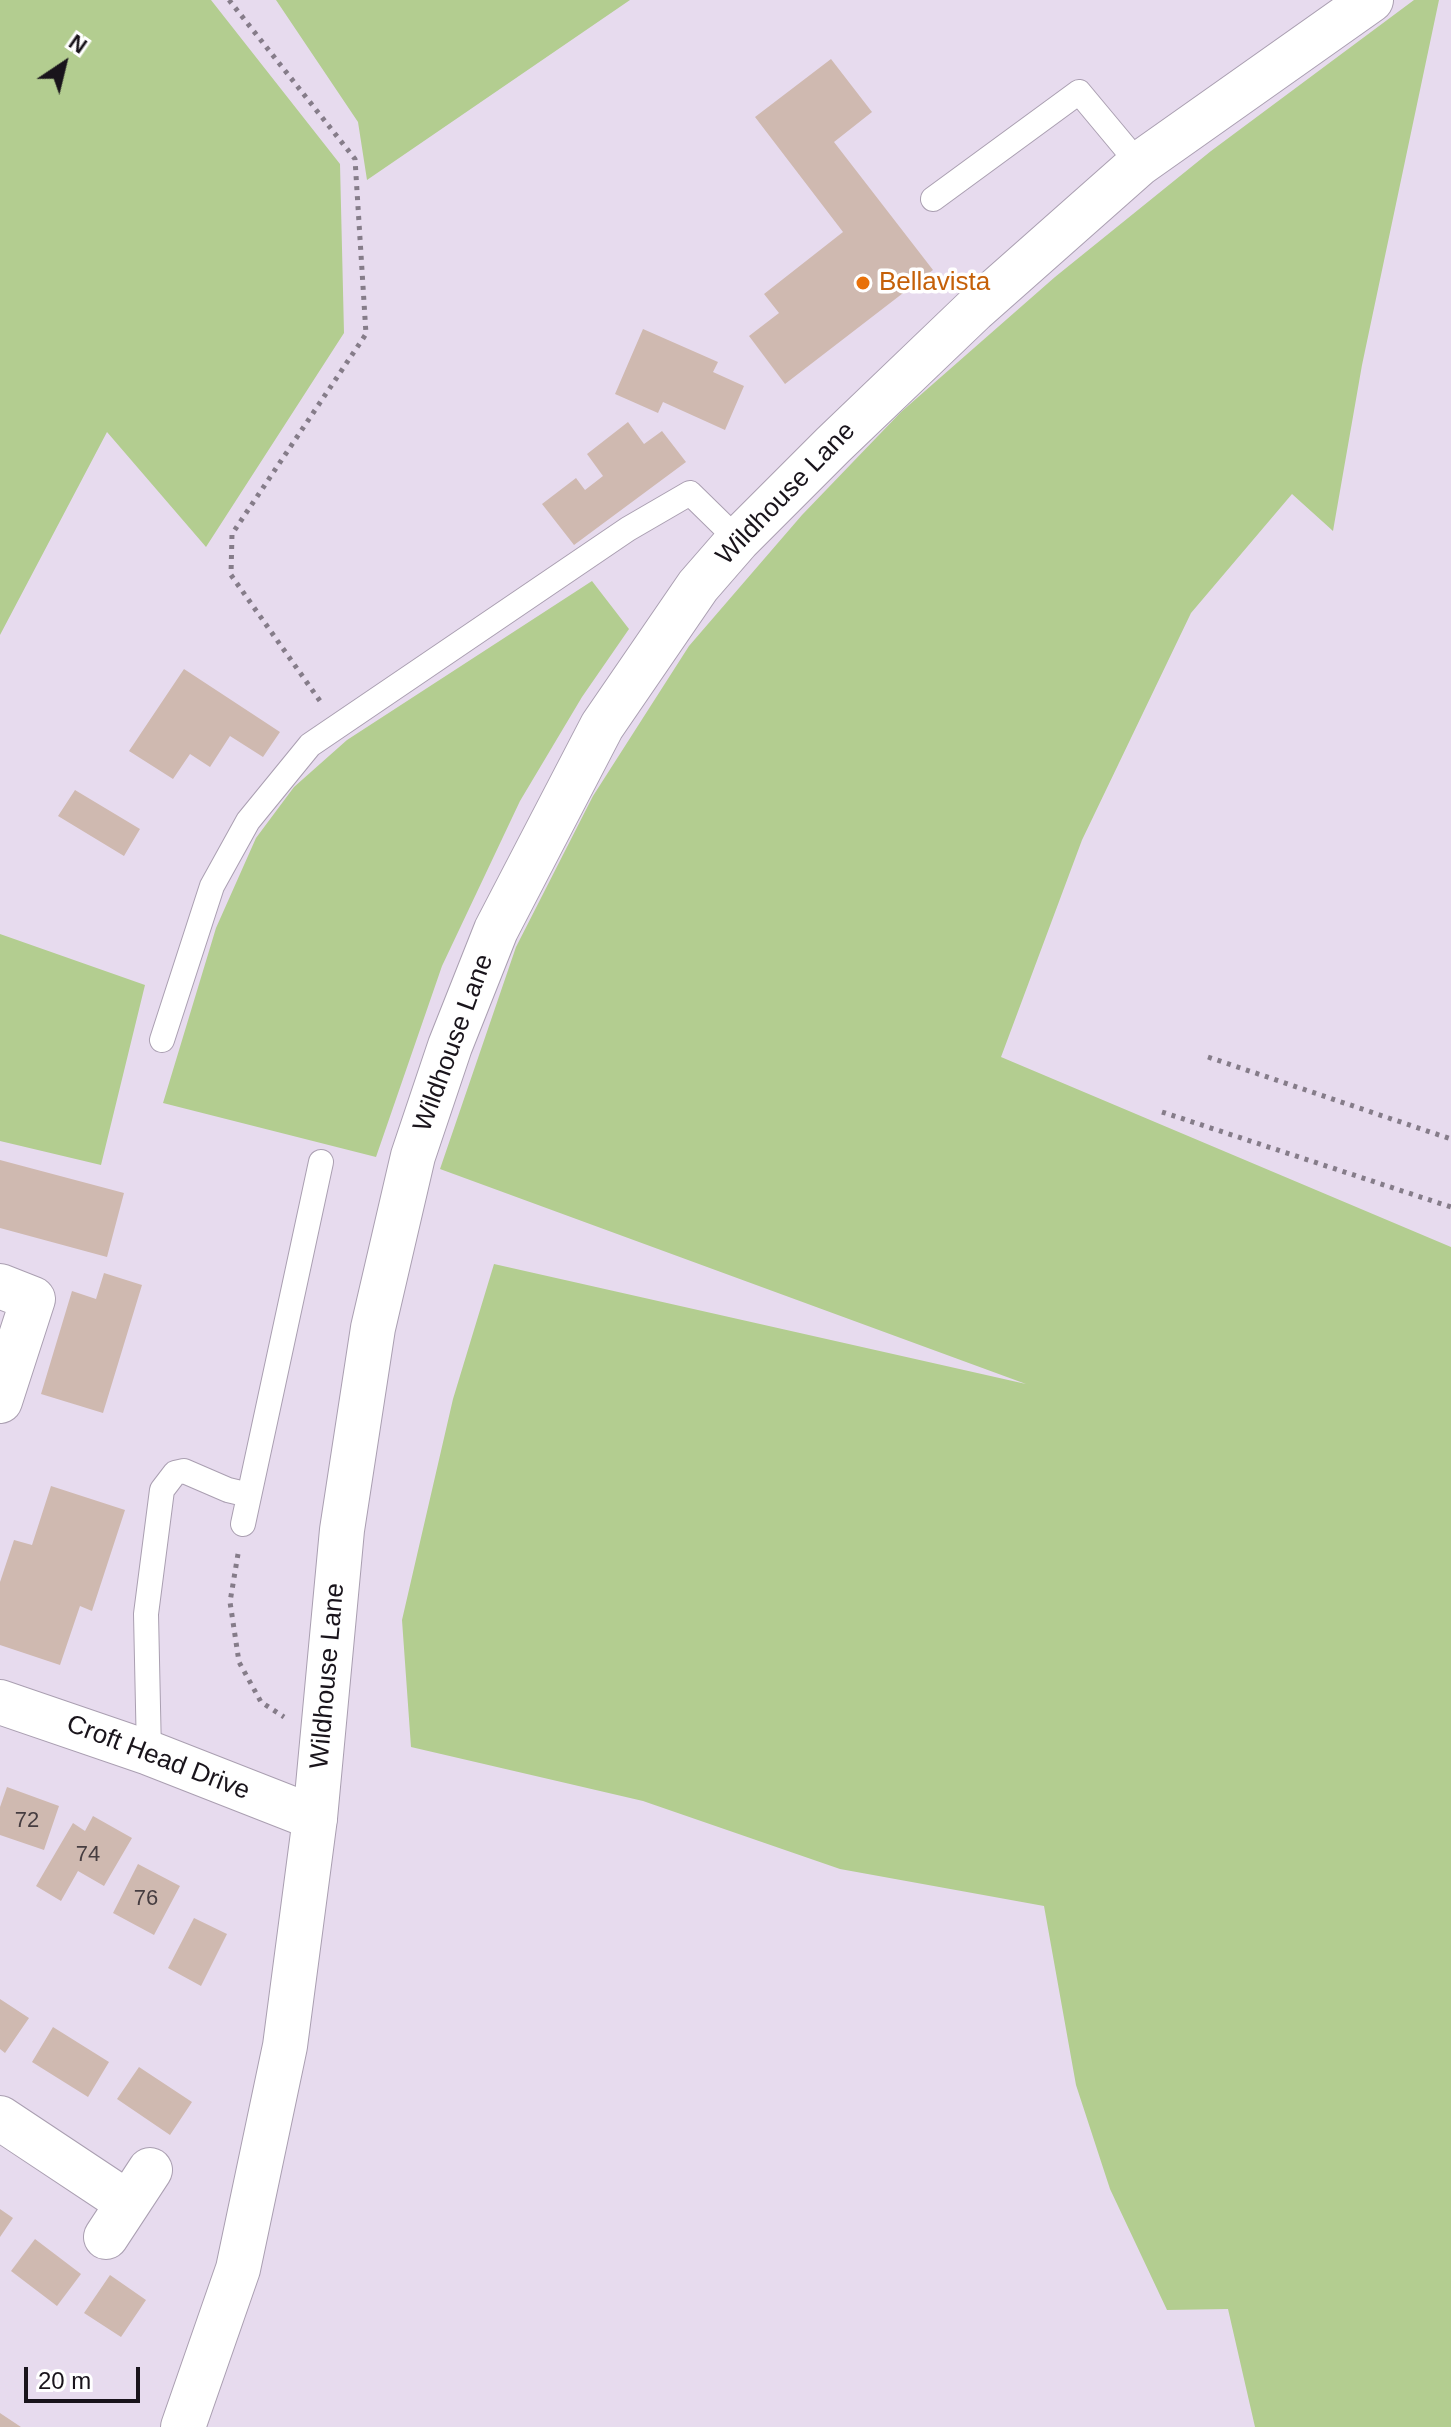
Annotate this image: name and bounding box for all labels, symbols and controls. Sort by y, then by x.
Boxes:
north arrow [24,24,104,104]
text: N [64,29,92,59]
place label: Bellavista [879,267,990,299]
marker: Bellavista [854,274,872,292]
street label: Wildhouse Lane [710,416,862,572]
street label: Wildhouse Lane [407,950,501,1136]
street label: Wildhouse Lane [304,1582,352,1770]
street label: Croft Head Drive [62,1709,254,1807]
house number: 72 [15,1808,39,1834]
house number: 74 [76,1842,100,1868]
house number: 76 [134,1886,158,1912]
scale bar [28,2351,144,2401]
text: 20 m [38,2367,91,2394]

